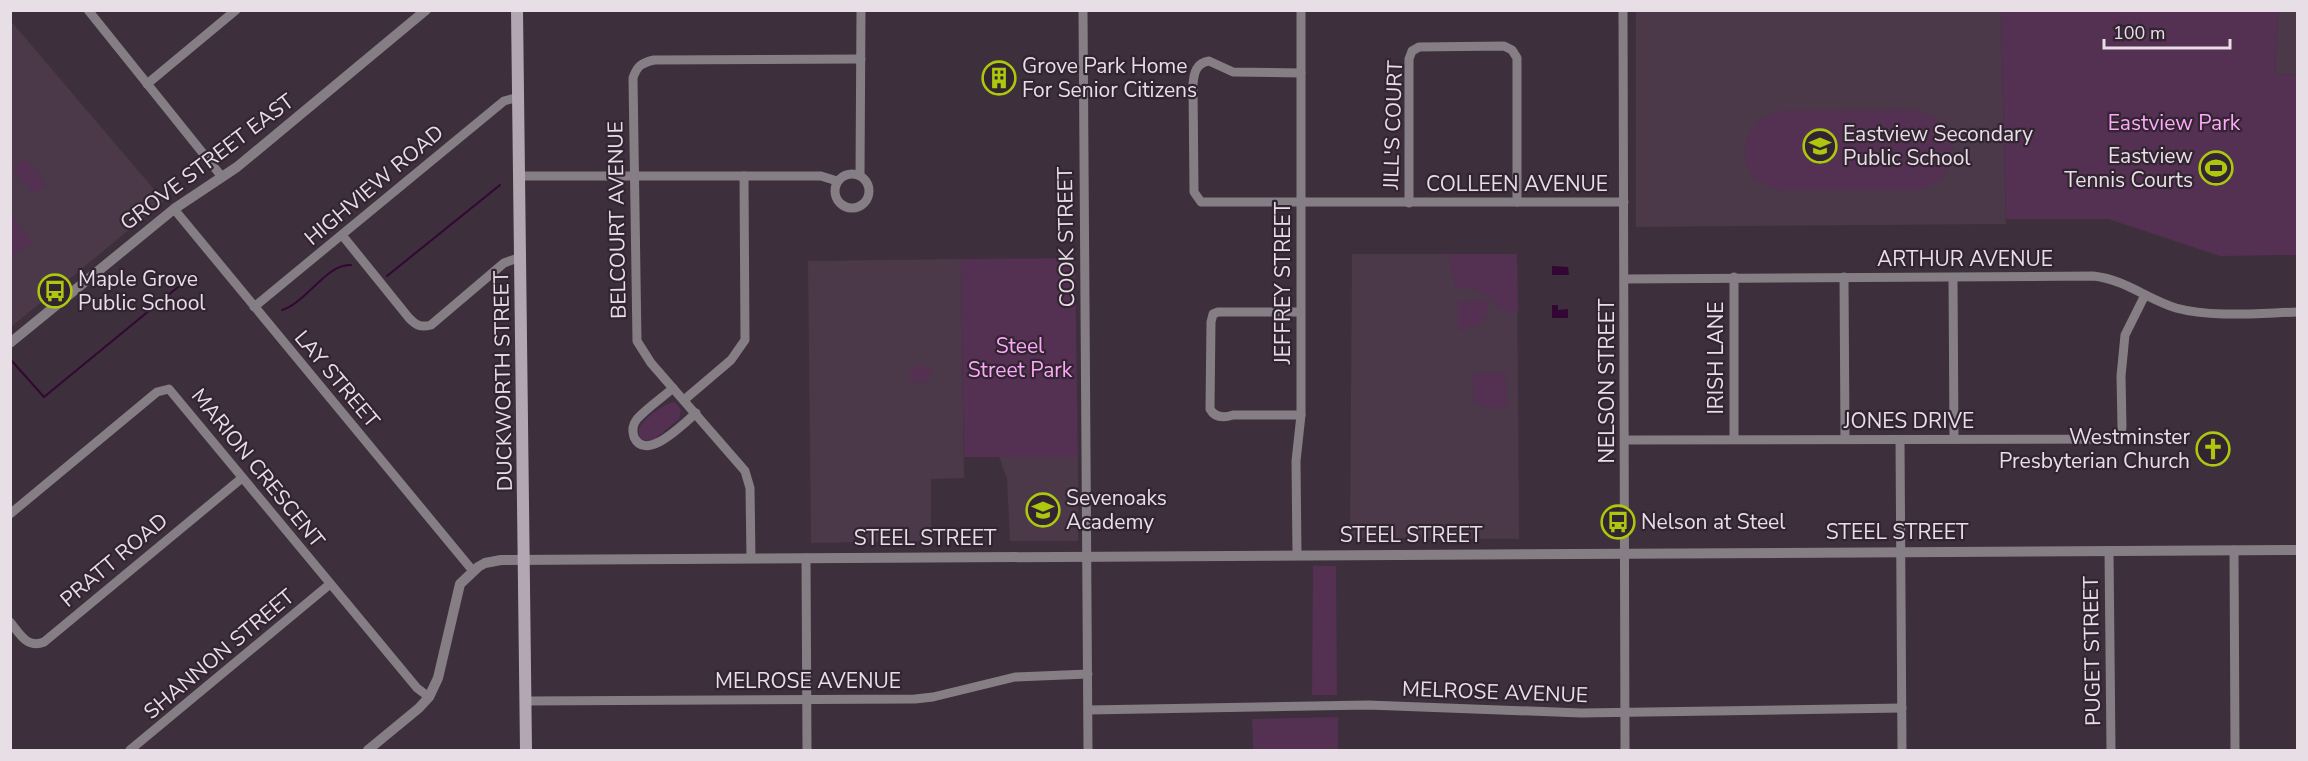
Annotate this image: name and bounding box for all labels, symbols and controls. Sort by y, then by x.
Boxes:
scale bar [2104,12,2230,50]
text: 100 m [2113,21,2165,45]
place label: Grove Park Home For Senior Citizens [1022,52,1197,104]
building icon: Grove Park Home For Senior Citizens [981,60,1017,96]
street label: JILL'S COURT [1377,60,1409,191]
street label: GROVE STREET EAST [114,87,300,237]
park label: Eastview Park [2108,109,2241,137]
street label: HIGHVIEW ROAD [298,118,450,252]
place label: Eastview Secondary Public School [1843,120,2033,172]
street label: BELCOURT AVENUE [601,121,633,319]
school or university icon: Eastview Secondary Public School [1802,128,1838,164]
place label: Eastview Tennis Courts [2064,142,2193,194]
sports icon: Eastview Tennis Courts [2198,150,2234,186]
street label: COOK STREET [1051,166,1081,308]
street label: COLLEEN AVENUE [1426,170,1608,198]
street label: JEFFREY STREET [1269,202,1297,365]
street label: ARTHUR AVENUE [1877,245,2053,273]
place label: Maple Grove Public School [78,265,206,317]
street label: DUCKWORTH STREET [487,270,519,491]
bus stop icon: Maple Grove Public School [37,273,73,309]
street label: NELSON STREET [1593,298,1621,463]
street label: IRISH LANE [1702,301,1730,415]
street label: LAY STREET [288,324,386,434]
park label: Steel Street Park [968,332,1073,384]
street label: MARION CRESCENT [185,382,331,554]
street label: JONES DRIVE [1843,407,1974,435]
place label: Westminster Presbyterian Church [1999,423,2190,475]
church icon: Westminster Presbyterian Church [2195,431,2231,467]
place label: Sevenoaks Academy [1066,484,1167,536]
school or university icon: Sevenoaks Academy [1025,492,1061,528]
bus stop icon: Nelson at Steel [1600,504,1636,540]
street label: PRATT ROAD [54,507,174,613]
place label: Nelson at Steel [1641,508,1786,536]
street label: STEEL STREET [1826,518,1969,546]
street label: STEEL STREET [1340,521,1483,549]
street label: STEEL STREET [854,524,997,552]
street label: PUGET STREET [2077,575,2107,726]
street label: SHANNON STREET [138,582,300,725]
street label: MELROSE AVENUE [715,667,901,695]
street label: MELROSE AVENUE [1401,675,1589,709]

